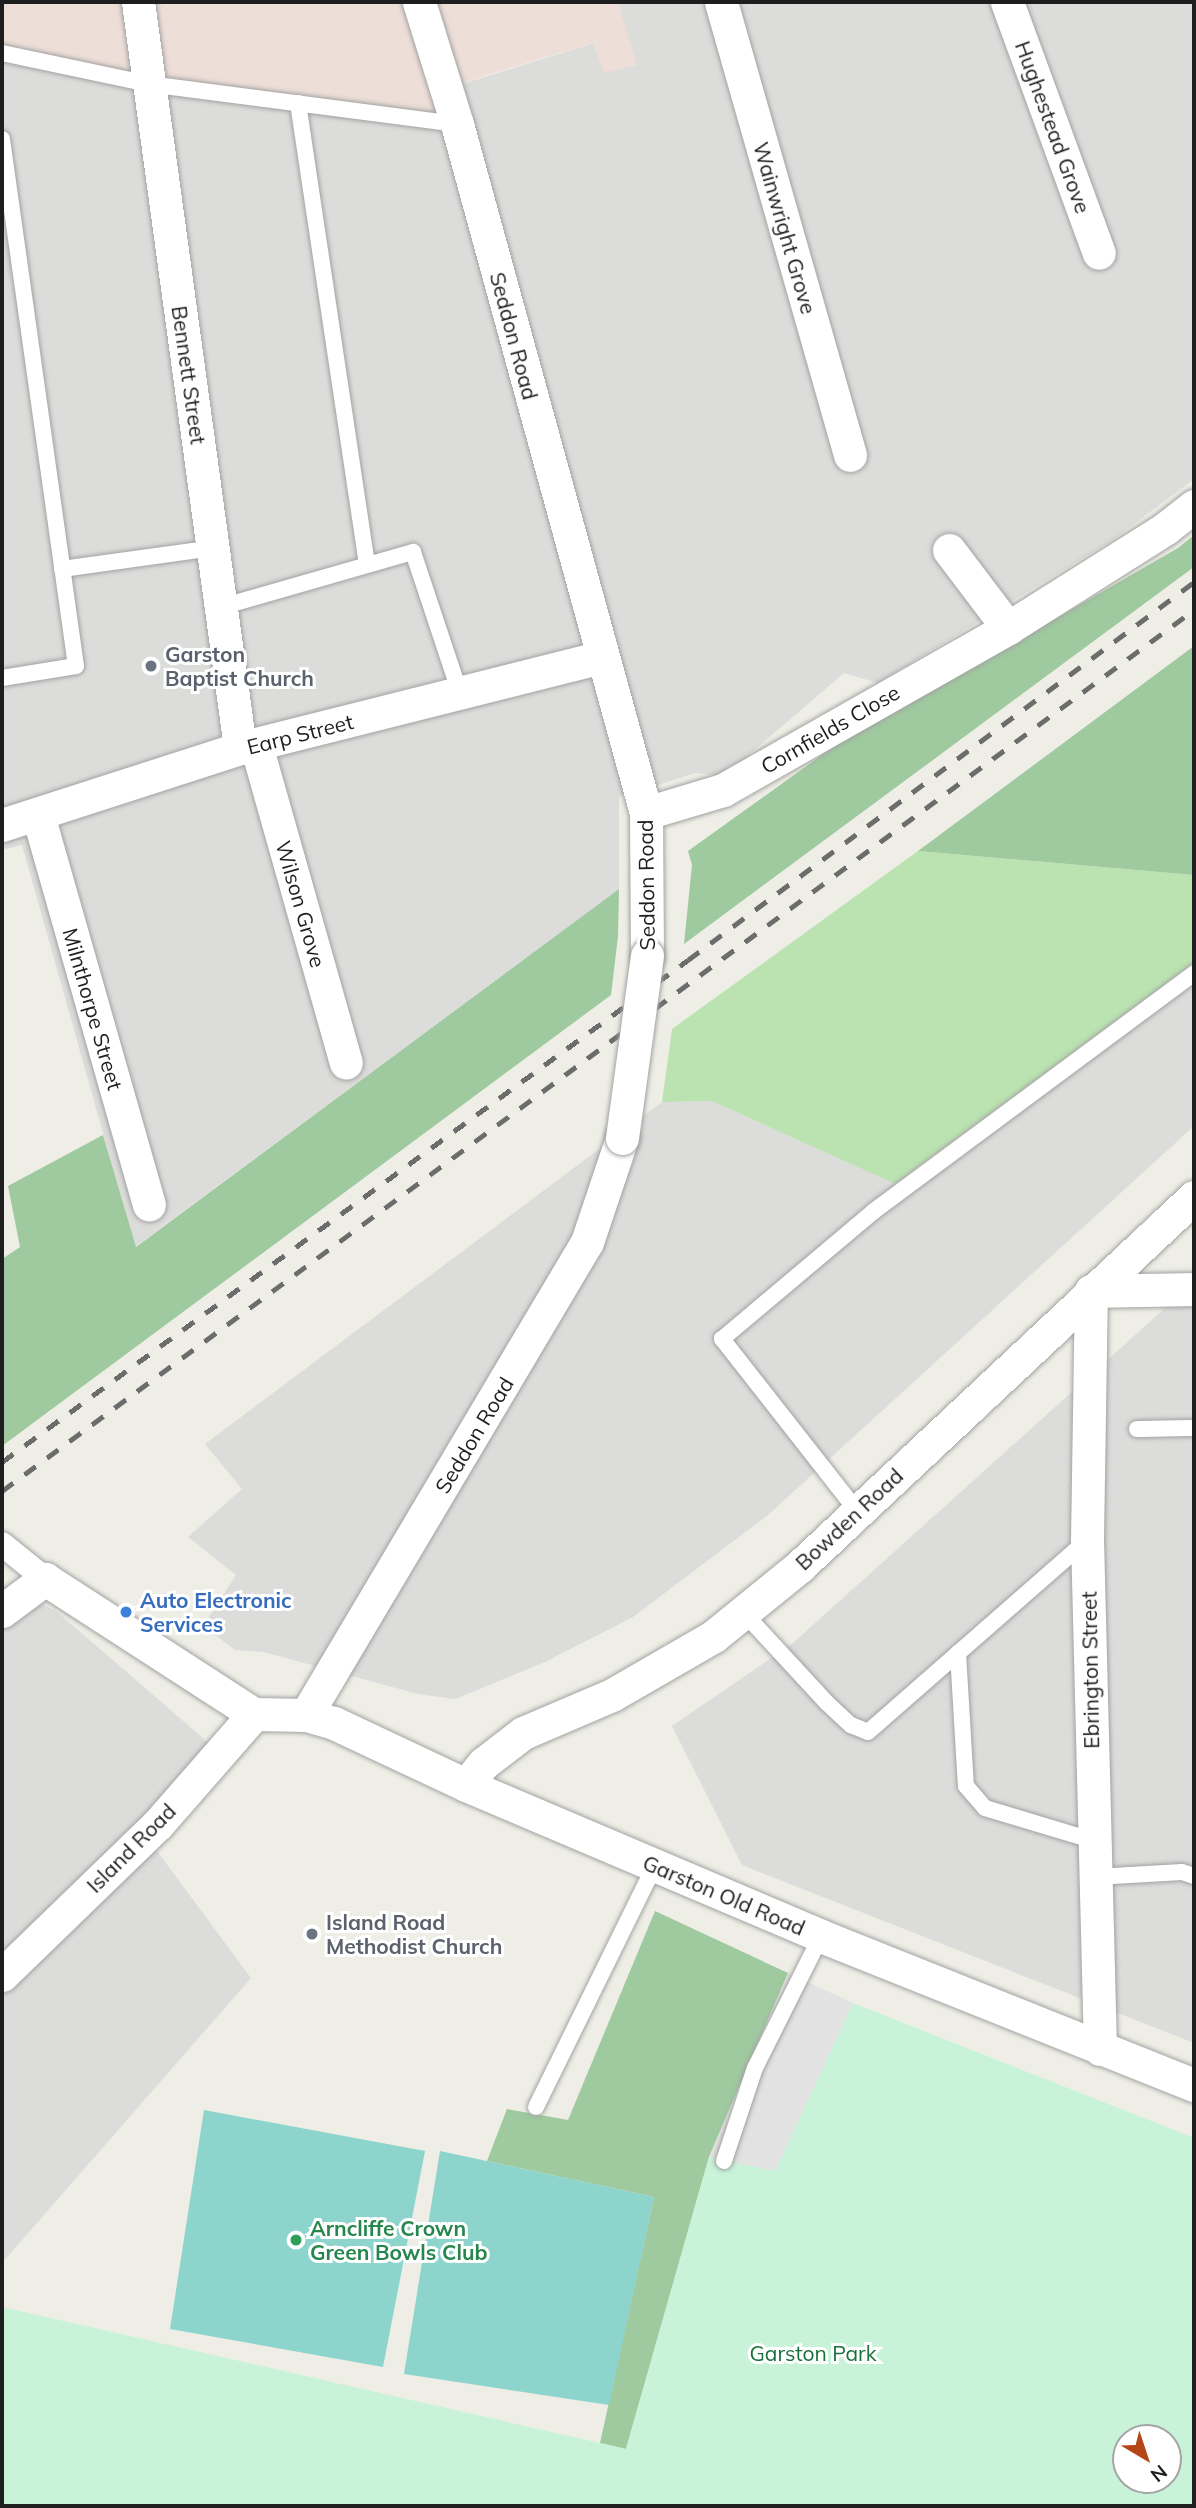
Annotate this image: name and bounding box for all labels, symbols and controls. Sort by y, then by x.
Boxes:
street label: Hughestead Grove [1010,37,1096,217]
street label: Wainwright Grove [748,139,822,317]
street label: Seddon Road [485,269,543,403]
street label: Bennett Street [167,304,211,446]
place label: Garston Baptist Church [165,641,314,691]
marker: Garston Baptist Church [143,658,159,674]
street label: Cornfields Close [756,679,904,779]
street label: Earp Street [244,709,356,759]
street label: Seddon Road [632,819,660,951]
street label: Wilson Grove [271,838,331,970]
street label: Milnthorpe Street [58,925,128,1093]
street label: Seddon Road [429,1372,519,1498]
street label: Bowden Road [790,1463,908,1575]
place label: Auto Electronic Services [140,1587,292,1637]
street label: Ebrington Street [1076,1591,1104,1749]
marker: Auto Electronic Services [118,1604,134,1620]
street label: Island Road [81,1798,181,1898]
street label: Garston Old Road [639,1849,809,1941]
place label: Island Road Methodist Church [326,1909,502,1959]
marker: Island Road Methodist Church [304,1926,320,1942]
place label: Arncliffe Crown Green Bowls Club [310,2215,487,2265]
marker: Arncliffe Crown Green Bowls Club [288,2232,304,2248]
park label: Garston Park [749,2340,877,2366]
north arrow [1112,2424,1182,2494]
text: N [1146,2460,1172,2488]

